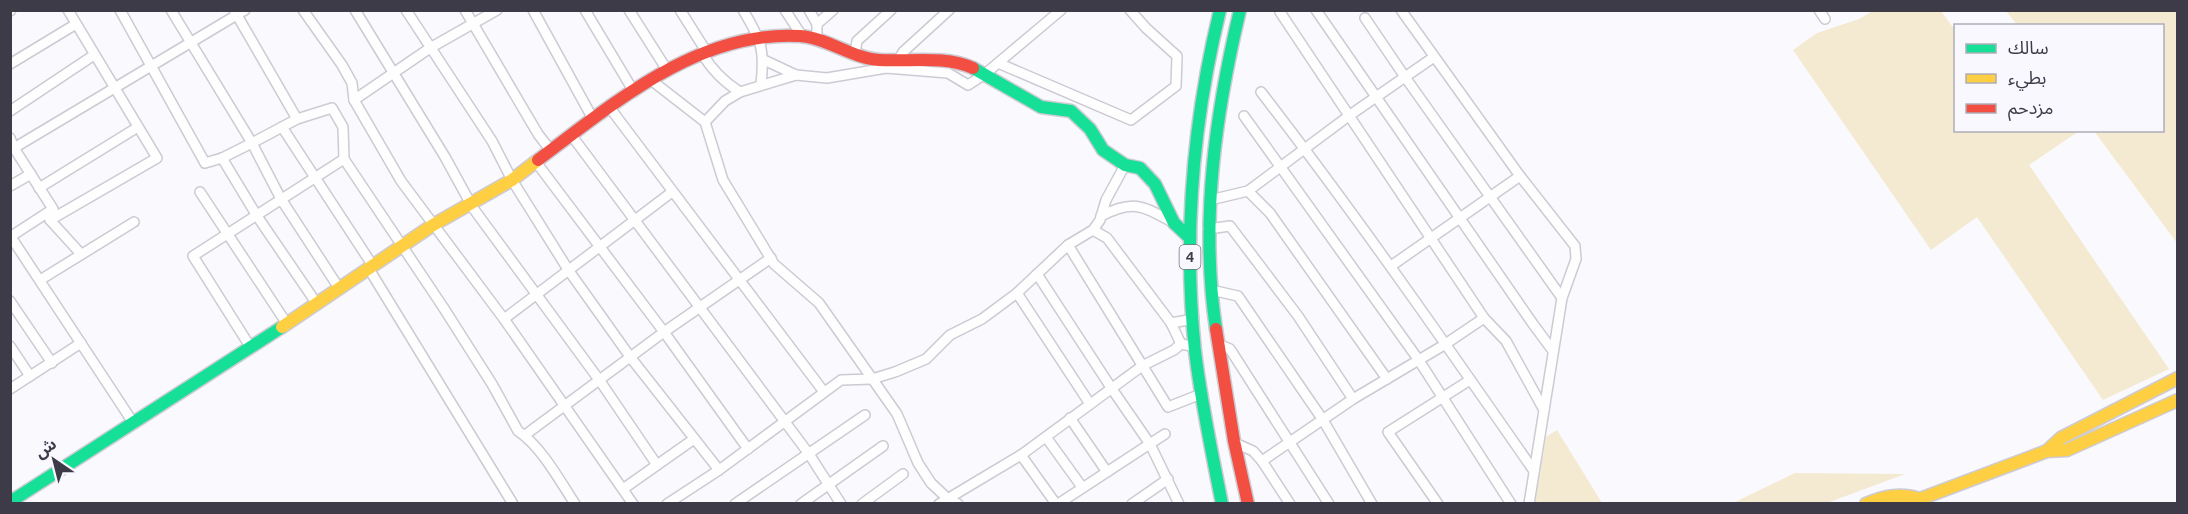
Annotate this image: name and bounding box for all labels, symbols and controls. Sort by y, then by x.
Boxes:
legend [1954,24,2164,132]
text: سالك [2008,37,2049,57]
text: بطيء [2008,67,2046,91]
text: مزدحم [2008,97,2053,121]
road number: 4 [1180,245,1200,269]
north arrow [24,430,84,490]
text: ش [31,434,60,462]

